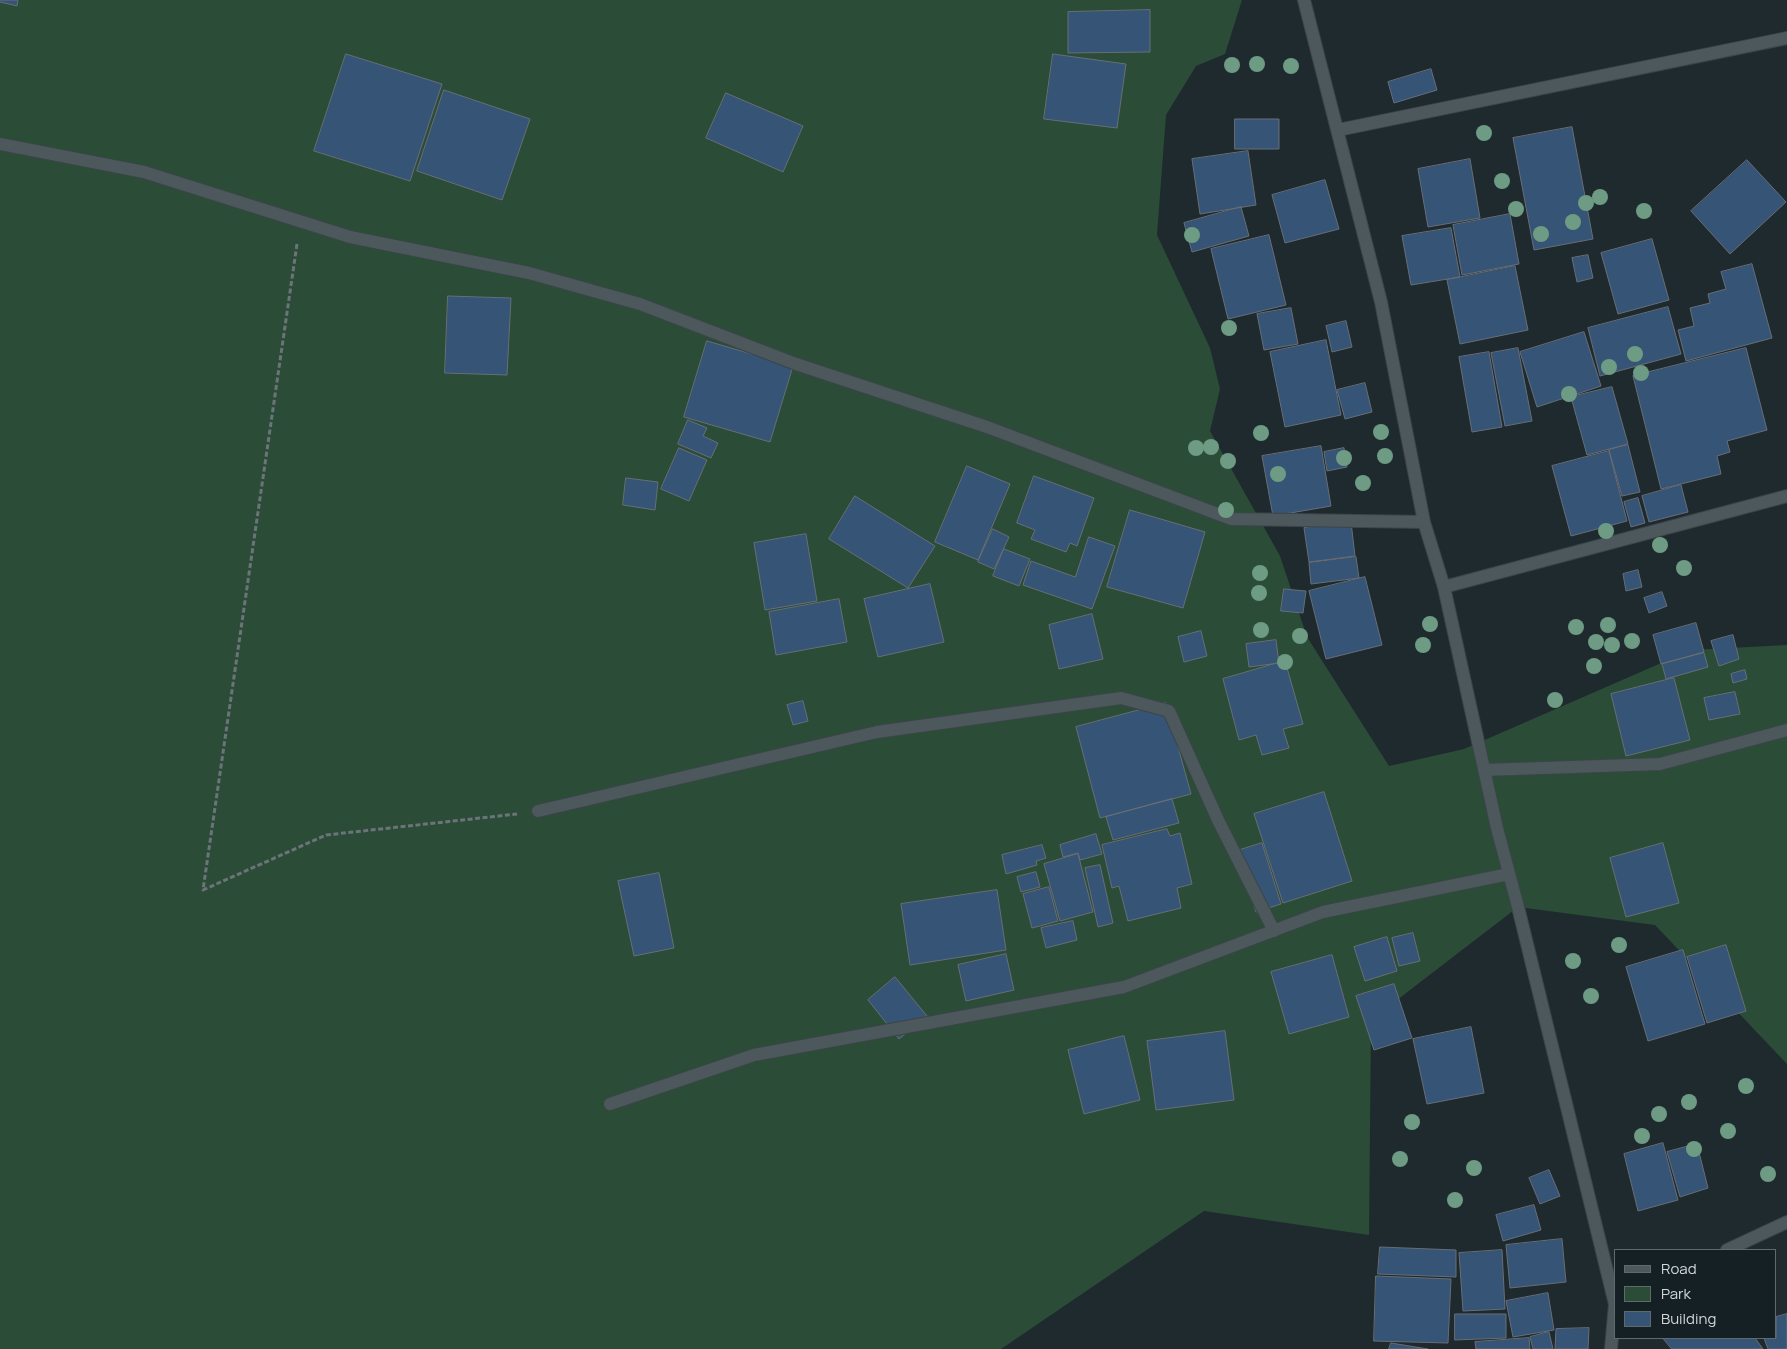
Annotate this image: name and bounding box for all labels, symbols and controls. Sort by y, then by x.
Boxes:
legend [1614,1249,1777,1339]
text: Road [1661,1258,1697,1279]
text: Park [1661,1283,1691,1304]
text: Building [1661,1308,1716,1329]

